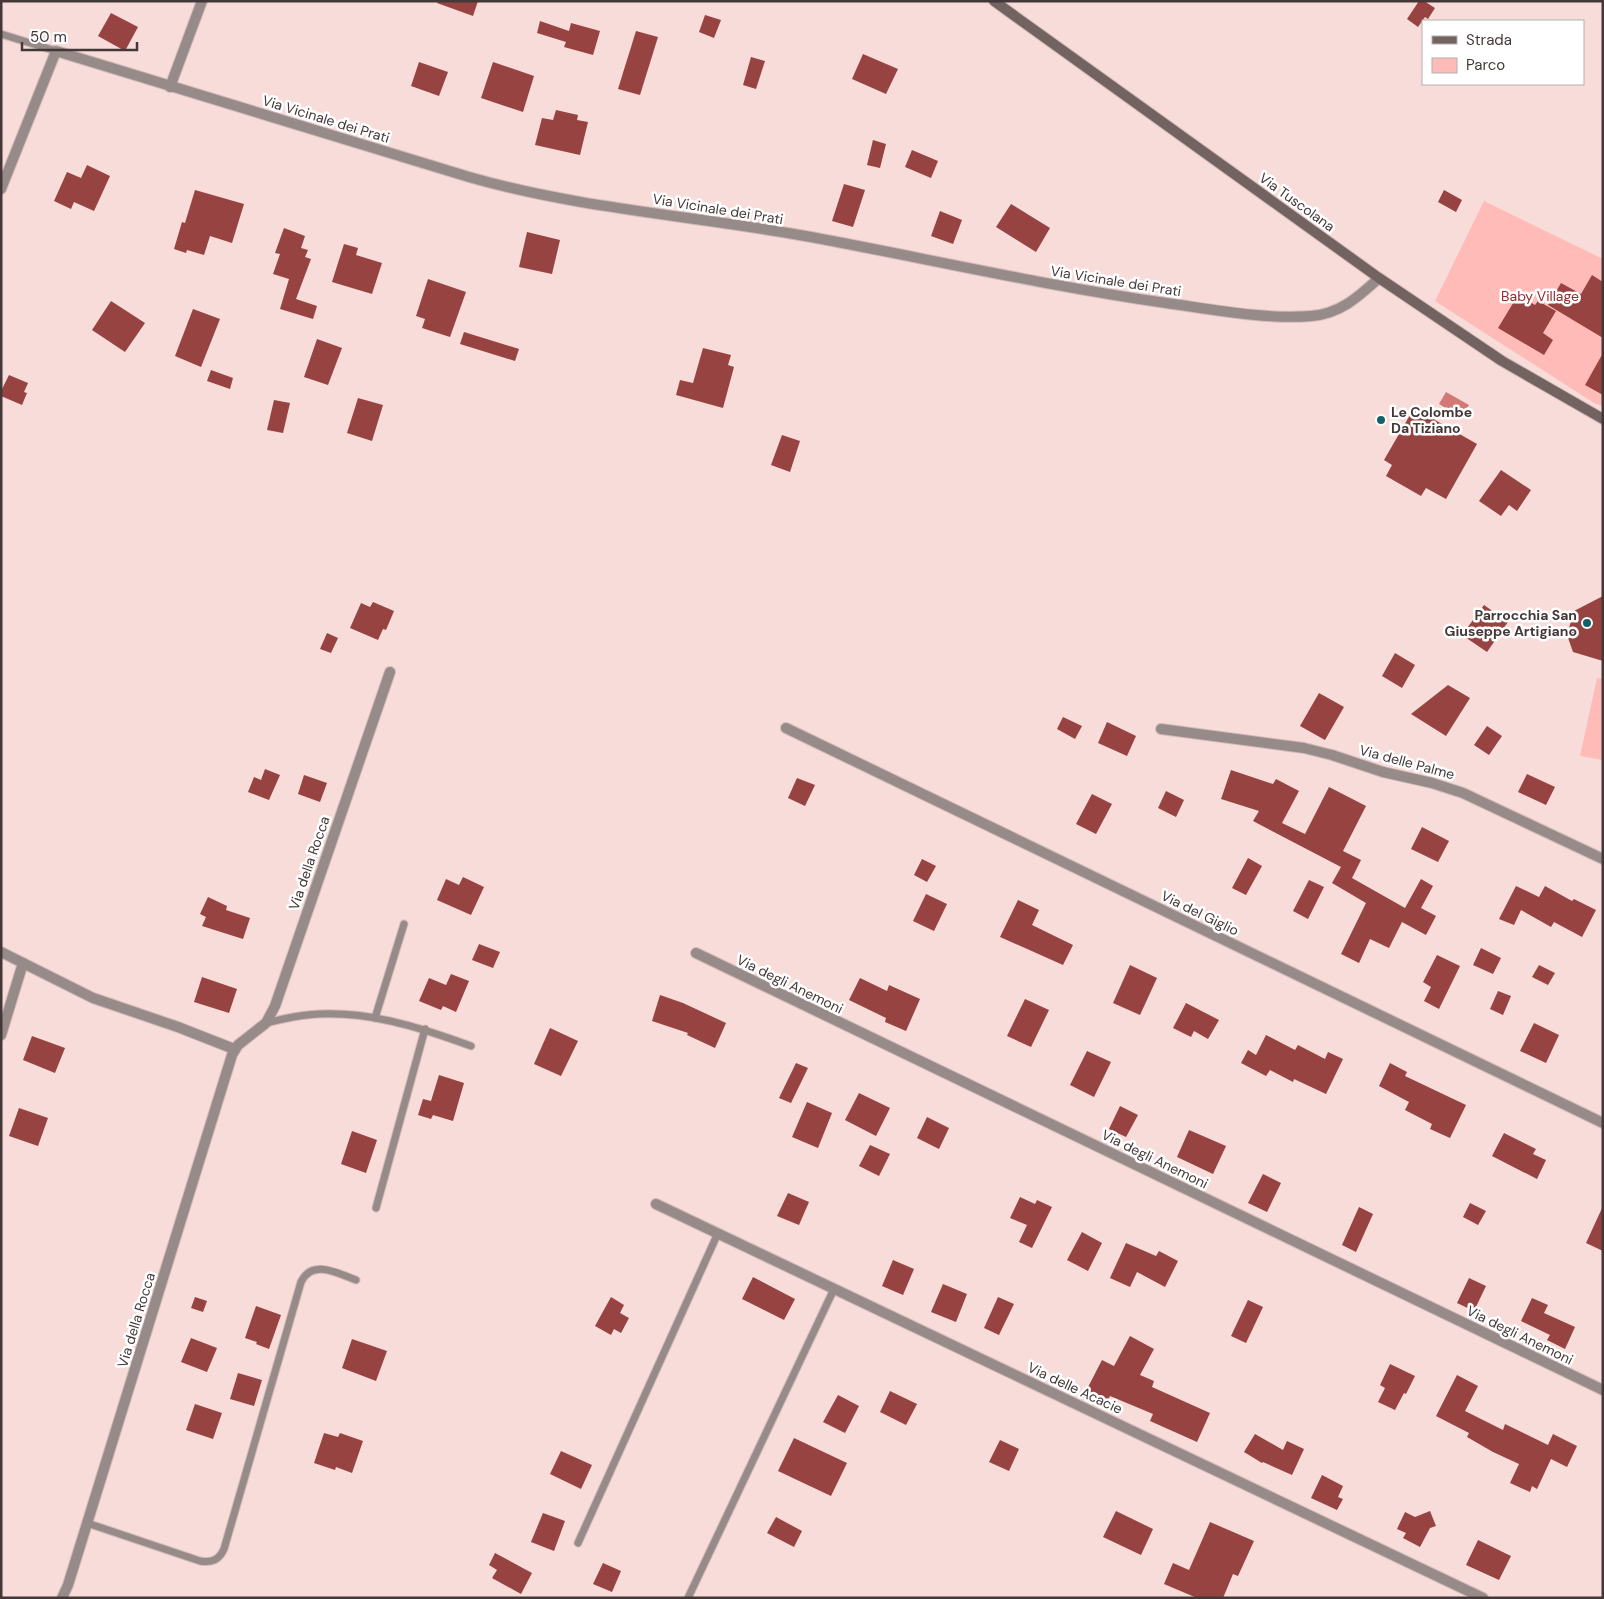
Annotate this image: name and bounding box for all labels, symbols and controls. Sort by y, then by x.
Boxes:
scale bar [22,20,138,52]
legend [1422,20,1584,85]
text: 50 m [30,27,67,47]
text: Strada [1466,30,1512,50]
text: Parco [1466,55,1505,75]
street label: Via Vicinale dei Prati [260,91,392,147]
street label: Via Tuscolana [1256,169,1338,235]
street label: Via Vicinale dei Prati [651,190,785,228]
street label: Via Vicinale dei Prati [1049,262,1183,300]
park label: Baby Village [1501,287,1579,305]
place label: Le Colombe Da Tiziano [1391,403,1472,437]
marker: Le Colombe Da Tiziano [1375,414,1387,426]
place label: Parrocchia San Giuseppe Artigiano [1445,606,1577,640]
marker: Parrocchia San Giuseppe Artigiano [1581,617,1593,629]
street label: Via delle Palme [1357,741,1457,783]
street label: Via della Rocca [285,814,333,912]
street label: Via del Giglio [1158,886,1242,940]
street label: Via degli Anemoni [734,950,846,1018]
street label: Via degli Anemoni [1099,1125,1211,1193]
street label: Via della Rocca [113,1270,159,1370]
street label: Via degli Anemoni [1464,1301,1576,1369]
street label: Via delle Acacie [1025,1358,1125,1418]

